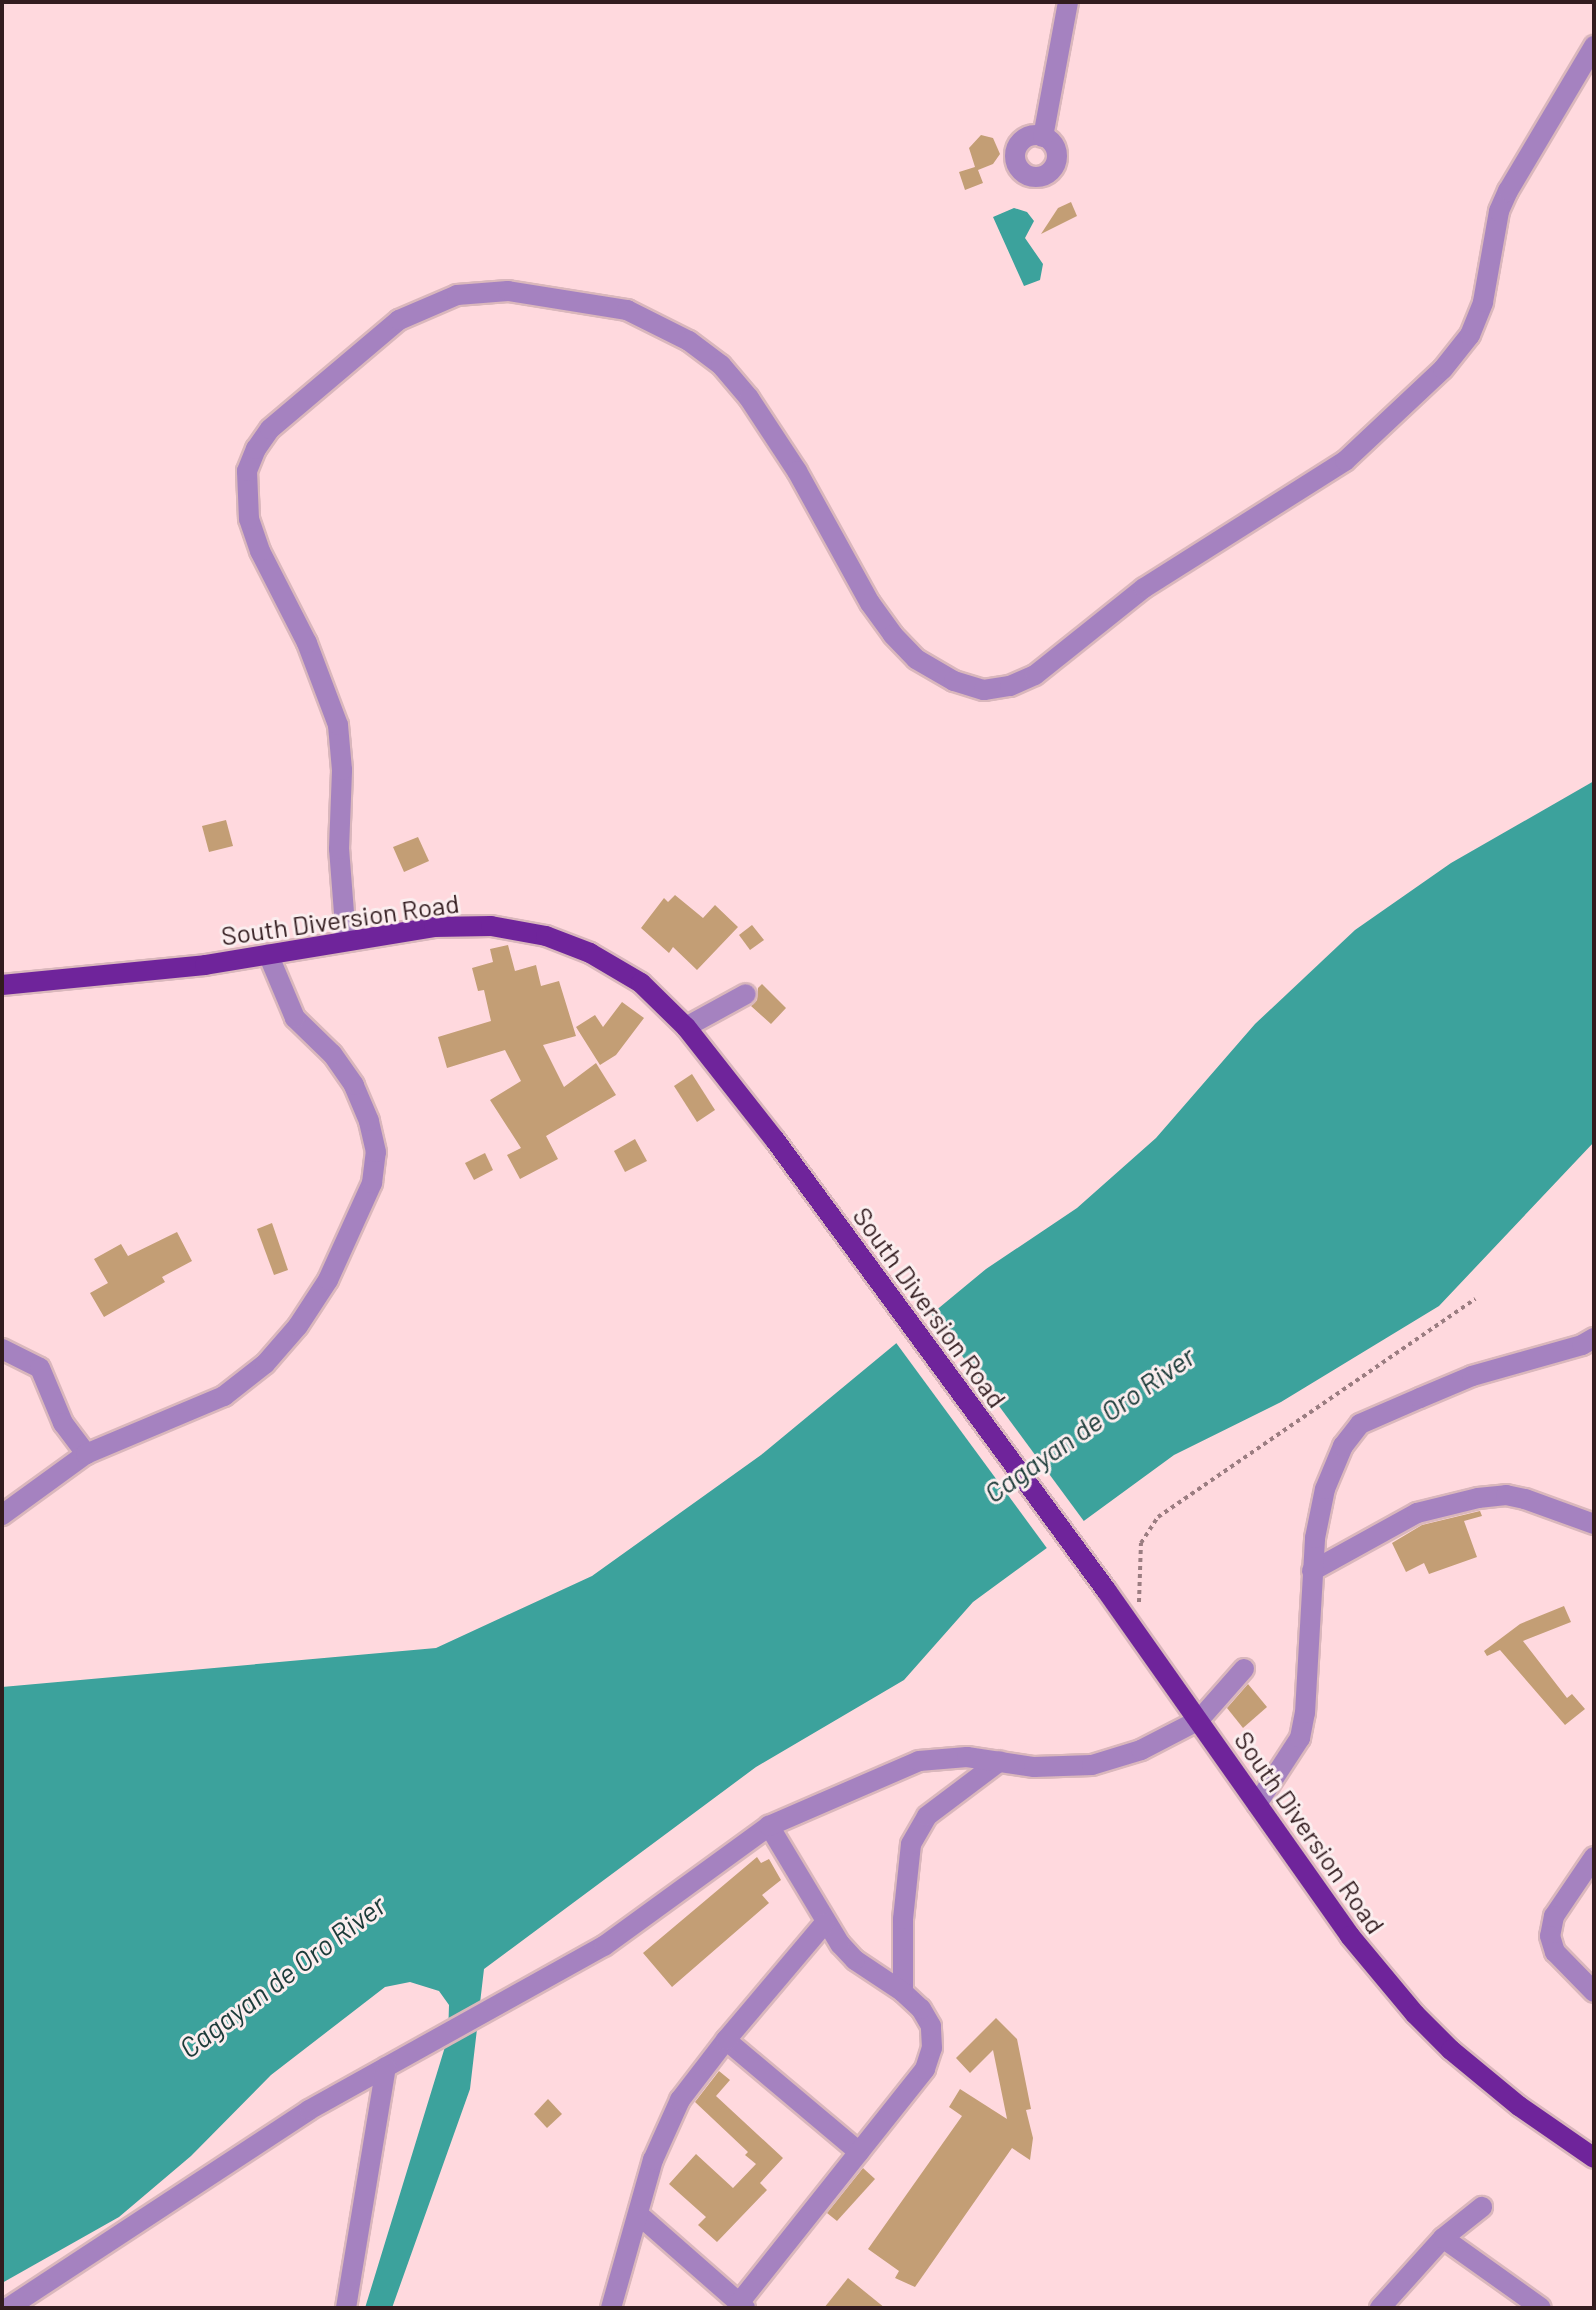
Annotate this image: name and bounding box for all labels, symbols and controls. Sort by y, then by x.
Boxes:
street label: South Diversion Road [219,887,461,951]
street label: South Diversion Road [847,1201,1013,1413]
water label: Cagayan de Oro River [977,1339,1201,1509]
street label: South Diversion Road [1228,1725,1392,1939]
water label: Cagayan de Oro River [172,1888,392,2064]

